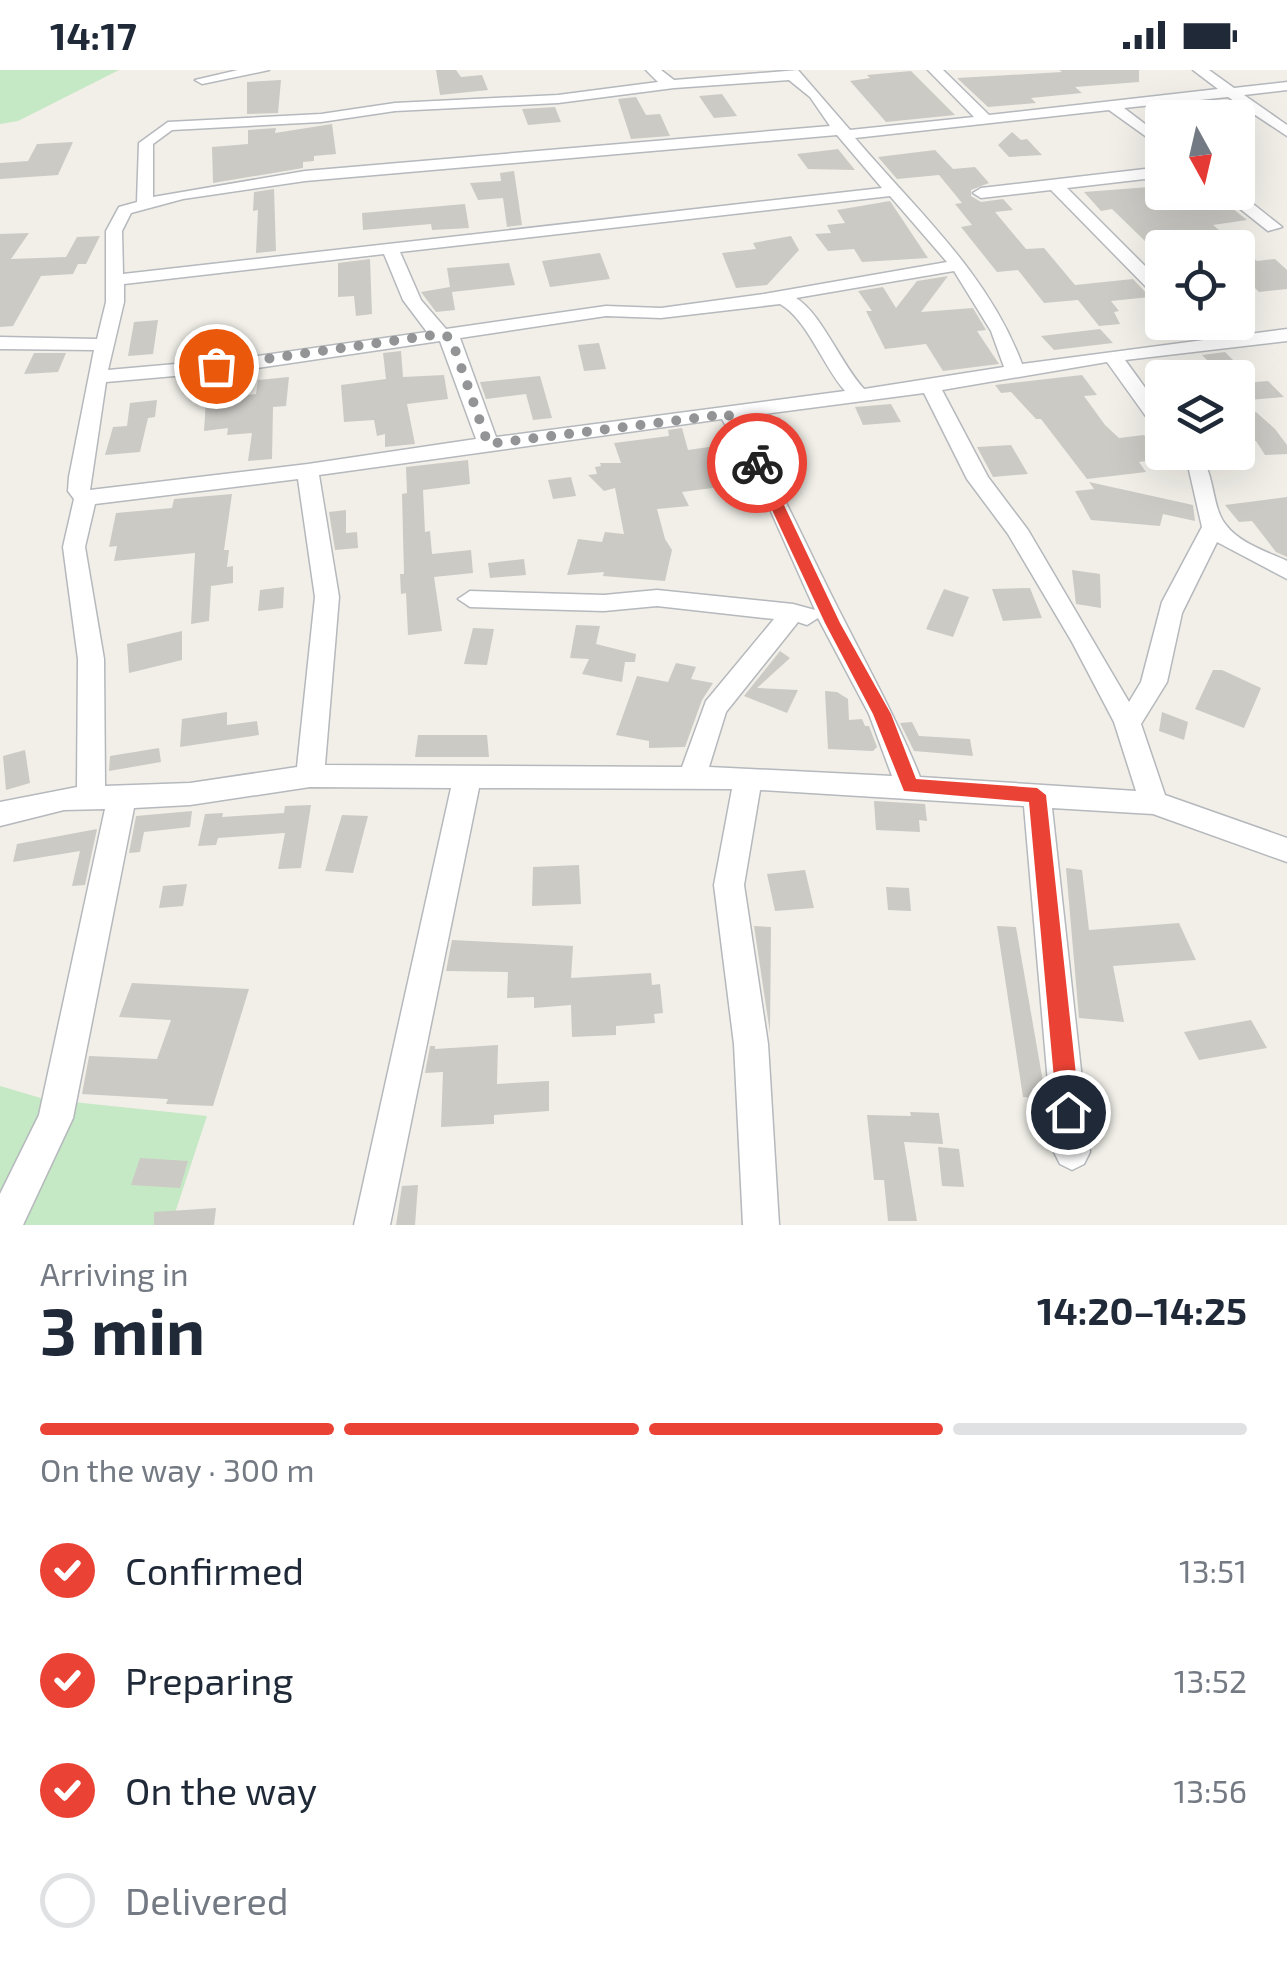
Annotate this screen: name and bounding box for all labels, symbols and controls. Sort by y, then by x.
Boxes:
text: 14:17 [50,12,137,58]
north arrow [1145,100,1255,210]
map controls [1145,100,1255,470]
button: locate [1145,230,1255,340]
pin [174,324,259,409]
icon: bag [189,339,244,394]
button: layers [1145,360,1255,470]
courier [707,413,807,513]
icon: bike [730,436,785,491]
pin [1026,1070,1111,1155]
icon: home [1041,1085,1096,1140]
text: Arriving in [40,1254,189,1292]
text: 14:20–14:25 [1037,1287,1247,1333]
text: 3 min [40,1290,205,1368]
text: On the way · 300 m [40,1450,314,1488]
icon: check [40,1543,95,1598]
text: Confirmed [125,1547,304,1593]
text: 13:51 [1179,1551,1247,1589]
icon: check [40,1653,95,1708]
text: Preparing [125,1657,293,1703]
text: 13:52 [1174,1661,1247,1699]
icon: check [40,1763,95,1818]
text: On the way [125,1767,317,1813]
text: 13:56 [1173,1771,1247,1809]
text: Delivered [125,1877,289,1923]

